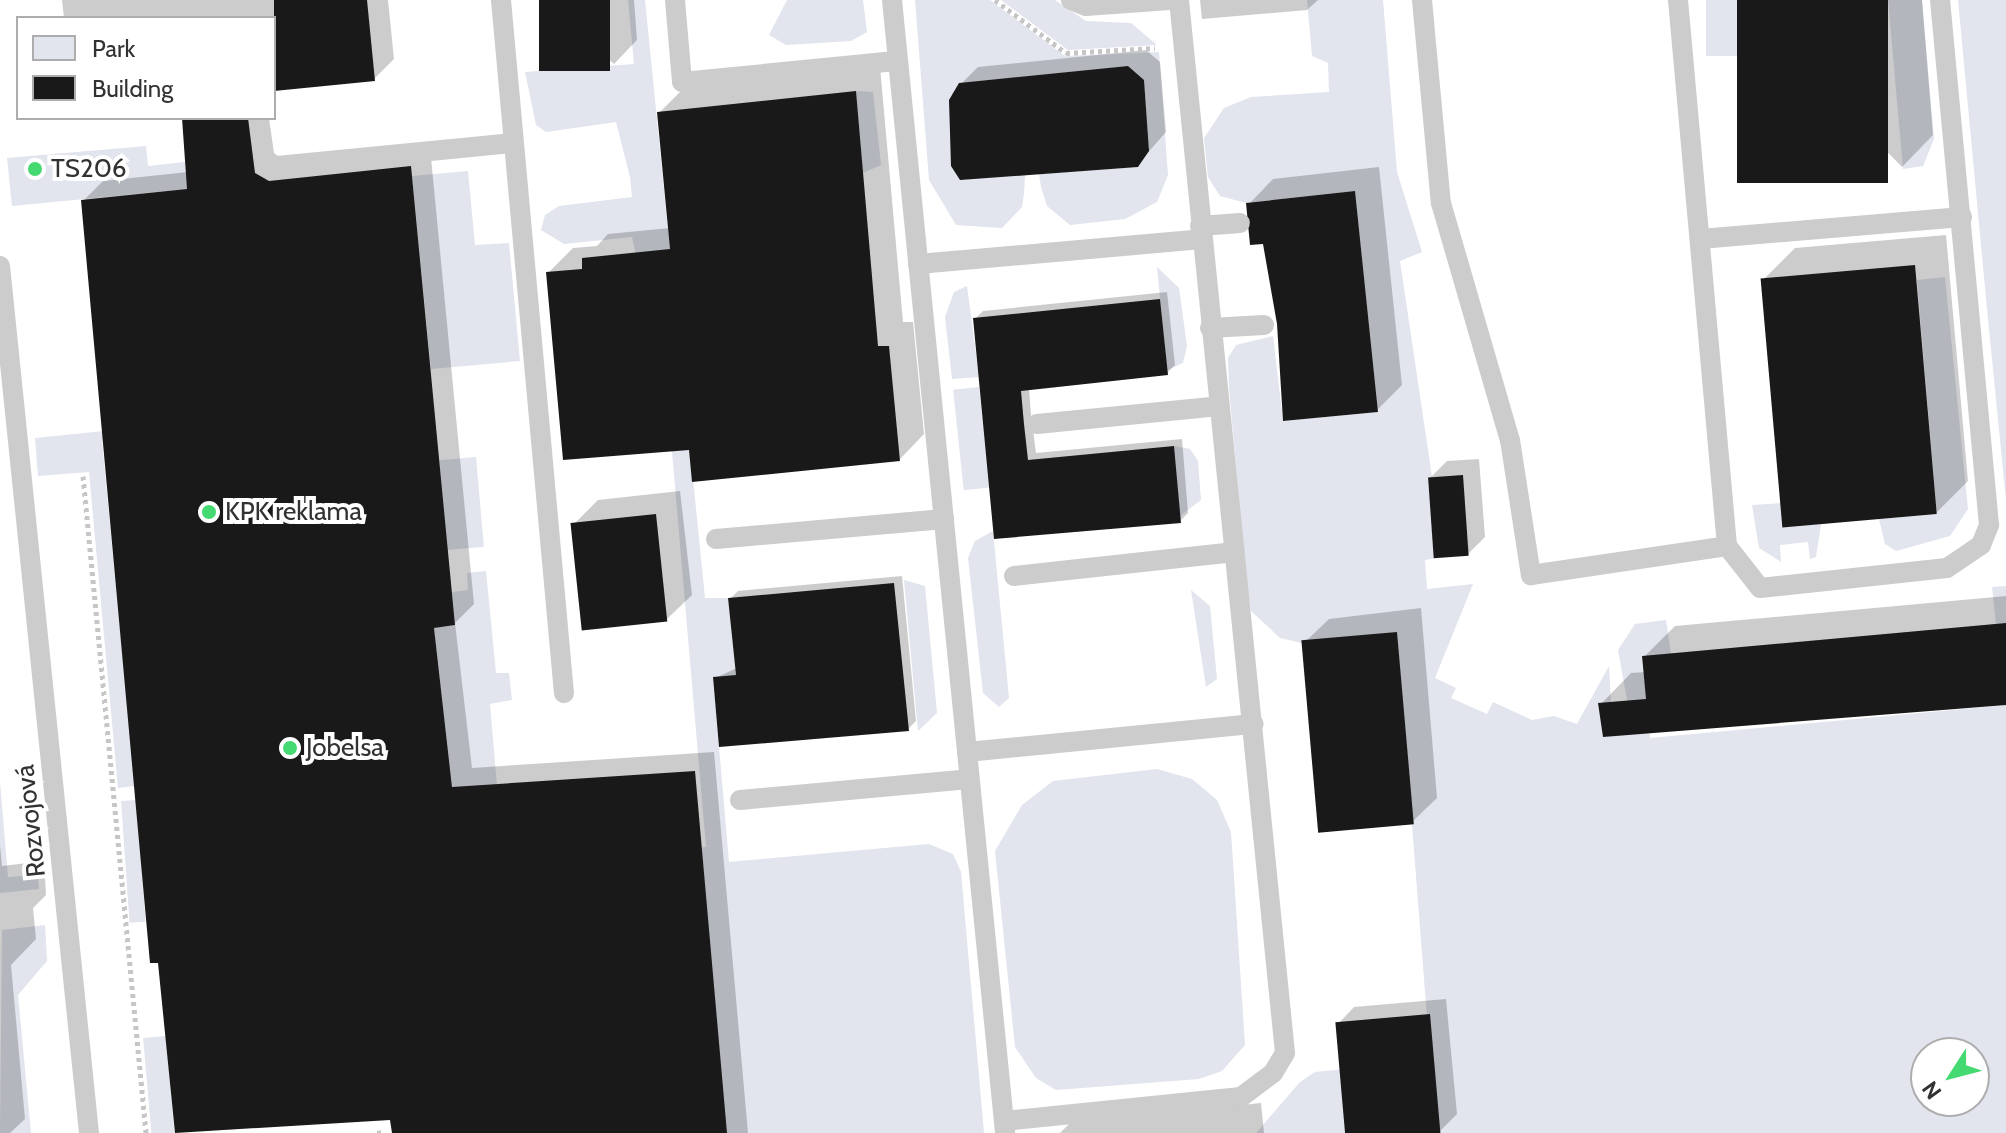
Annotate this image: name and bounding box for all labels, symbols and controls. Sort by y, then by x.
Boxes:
legend [16,16,276,120]
text: Park [92,34,135,63]
text: Building [92,74,173,103]
place label: TS206 [51,153,127,185]
marker: TS206 [26,160,44,178]
place label: KPK reklama [225,496,362,528]
marker: KPK reklama [200,503,218,521]
place label: Jobelsa [306,732,384,764]
marker: Jobelsa [281,739,299,757]
street label: Rozvojová [10,763,52,879]
north arrow [1910,1037,1990,1117]
text: N [1916,1076,1947,1104]

